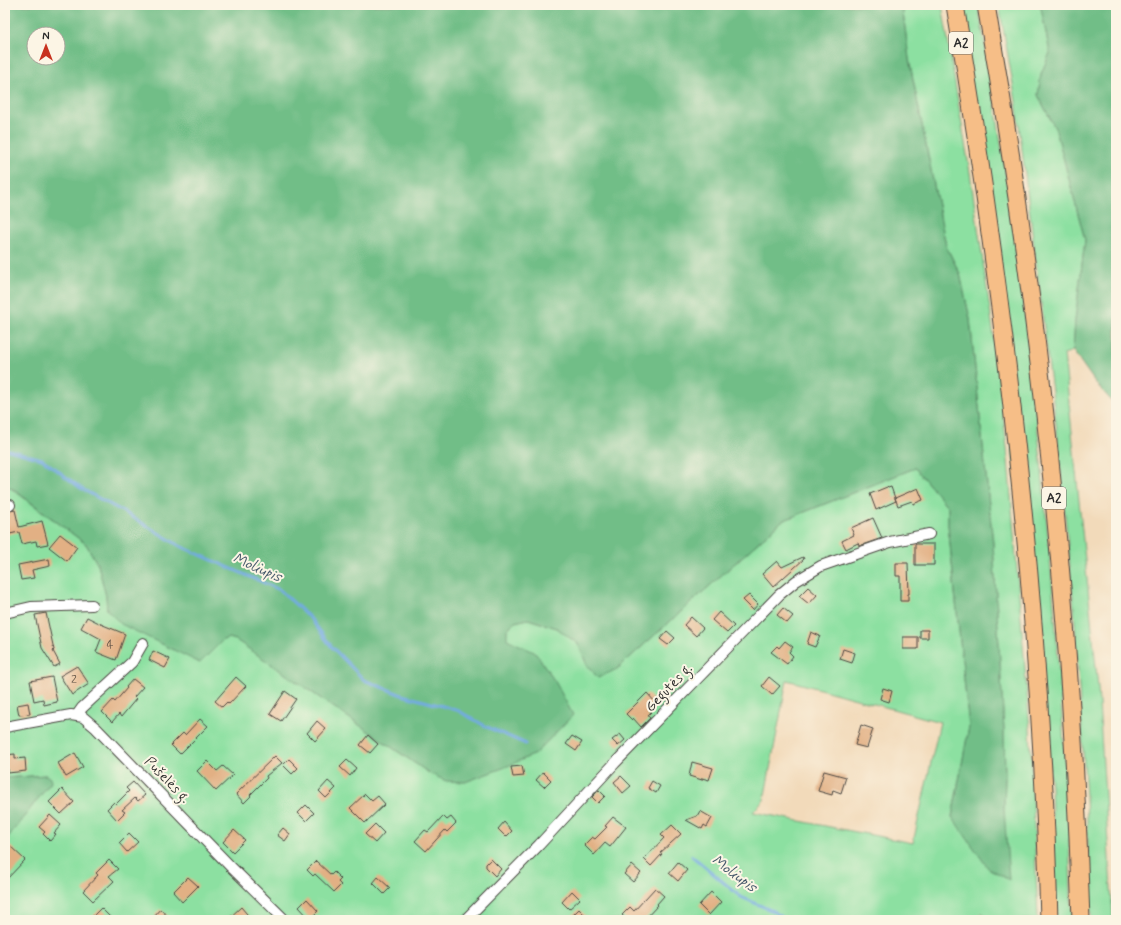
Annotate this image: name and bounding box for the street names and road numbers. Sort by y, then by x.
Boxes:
road number: A2 [949,32,973,54]
road number: A2 [1042,487,1066,509]
street label: Gegutės g. [642,660,698,717]
street label: Pušelės g. [139,753,194,808]

